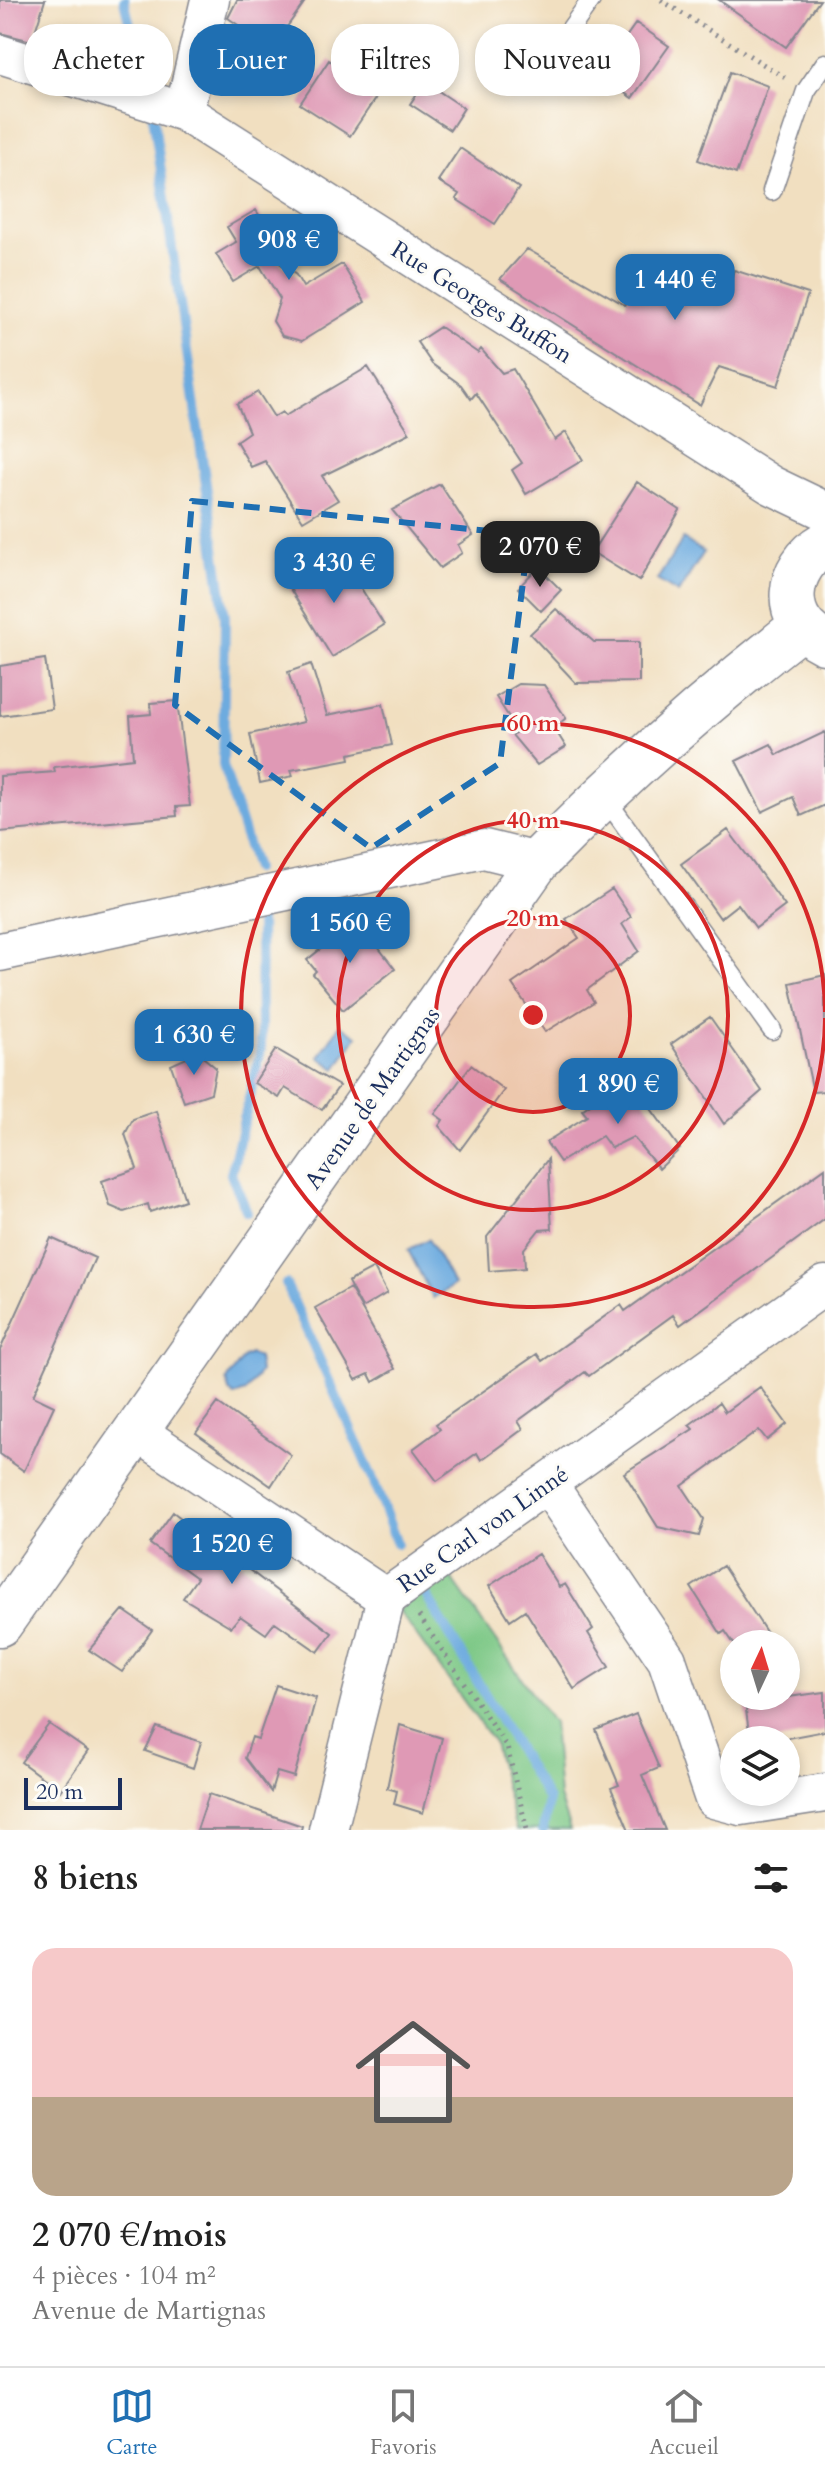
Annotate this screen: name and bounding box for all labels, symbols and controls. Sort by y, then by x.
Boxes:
chip: Acheter [24,24,173,96]
chip: Louer [189,24,315,96]
chip: Filtres [331,24,459,96]
chip: Nouveau [475,24,640,96]
pin: 908 € [233,214,345,282]
text: 908 € [258,222,320,257]
street label: Rue Georges Buffon [385,233,579,372]
pin: 1 440 € [601,254,749,322]
text: 1 440 € [634,262,716,297]
pin: 2 070 € [466,521,614,589]
text: 2 070 € [499,529,581,564]
pin: 3 430 € [260,537,408,605]
text: 3 430 € [293,545,375,580]
text: 60 m [506,707,560,740]
text: 40 m [506,804,560,837]
pin: 1 560 € [276,897,424,965]
text: 20 m [506,902,560,935]
text: 1 560 € [309,905,391,940]
street label: Avenue de Martignas [297,1000,448,1196]
centre of rings [519,1001,547,1029]
pin: 1 630 € [120,1009,268,1077]
text: 1 630 € [153,1017,235,1052]
pin: 1 890 € [544,1058,692,1126]
text: 1 890 € [577,1066,659,1101]
street label: Rue Carl von Linné [391,1458,575,1601]
pin: 1 520 € [158,1518,306,1586]
text: 1 520 € [191,1526,273,1561]
north arrow [720,1630,800,1710]
map controls [720,1630,800,1806]
button: layers [720,1726,800,1806]
scale bar [24,1774,122,1810]
text: 20 m [36,1777,83,1807]
text: 8 biens [32,1855,138,1901]
icon: filters [749,1856,793,1900]
icon: home [341,2000,485,2144]
text: 2 070 €/mois [32,2212,227,2258]
text: 4 pièces · 104 m² [32,2258,216,2293]
text: Avenue de Martignas [32,2293,266,2328]
tab: Carte [106,2384,158,2462]
tab: Favoris [370,2384,437,2462]
tab: Accueil [649,2384,719,2462]

